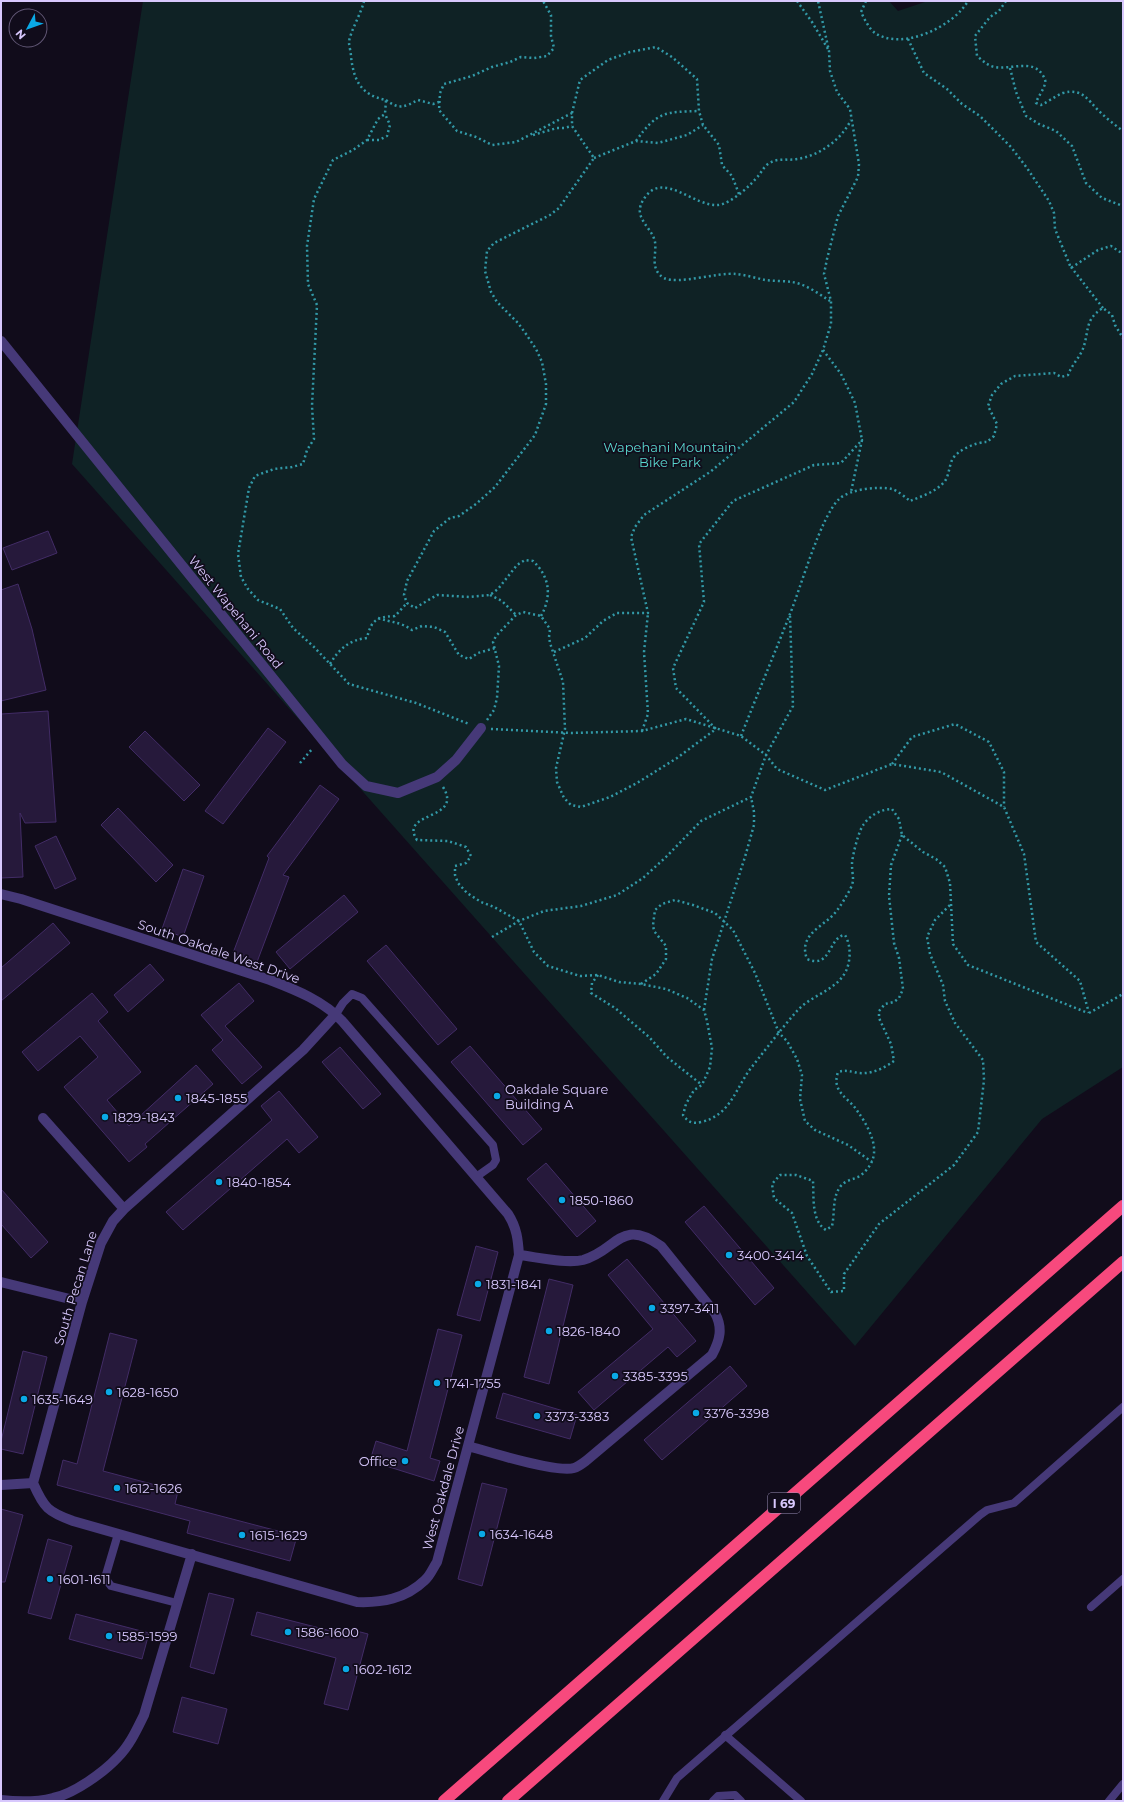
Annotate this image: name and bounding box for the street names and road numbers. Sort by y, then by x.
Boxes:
street label: West Wapehani Road [185,552,287,672]
street label: South Oakdale West Drive [136,916,302,986]
street label: South Pecan Lane [50,1229,100,1347]
street label: West Oakdale Drive [419,1424,467,1552]
road number: I 69 [768,1493,800,1513]

